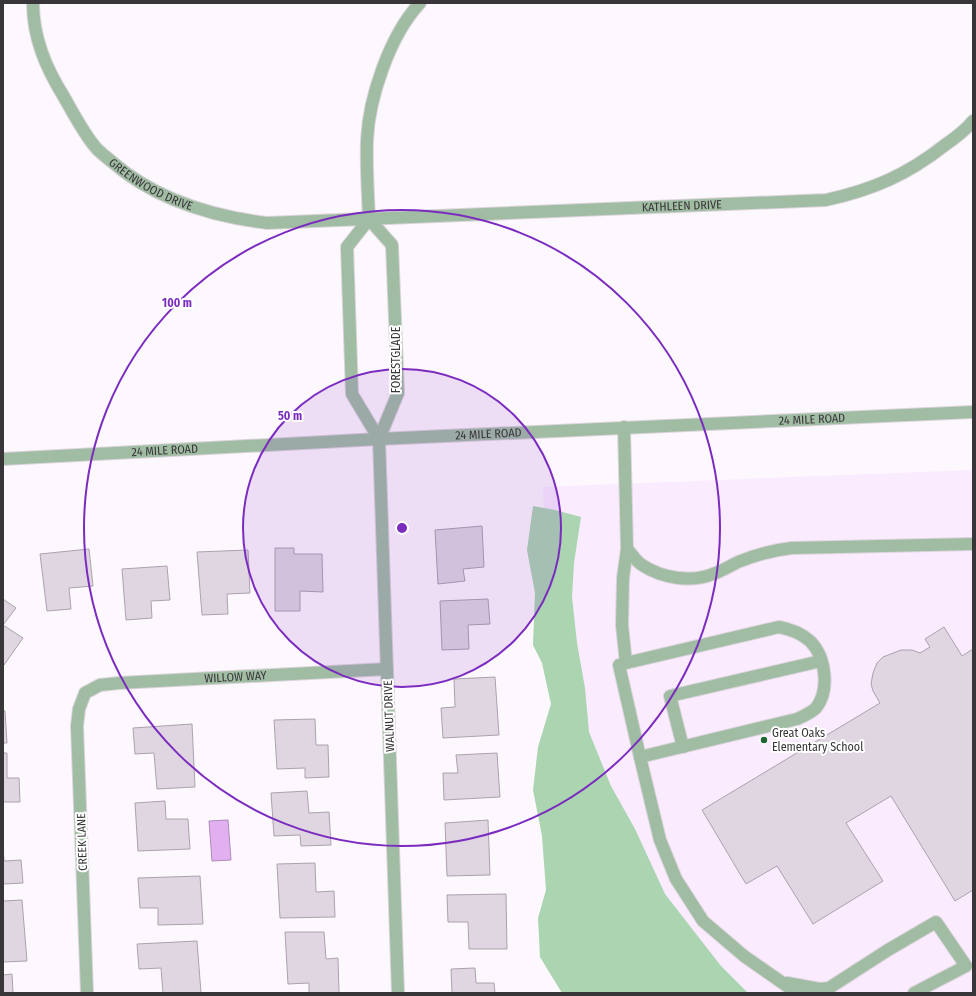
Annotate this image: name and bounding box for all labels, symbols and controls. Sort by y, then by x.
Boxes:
street label: GREENWOOD DRIVE [106,155,195,213]
street label: KATHLEEN DRIVE [641,197,722,215]
text: 100 m [162,296,192,310]
street label: FORESTGLADE [389,326,403,393]
text: 50 m [278,409,302,423]
street label: 24 MILE ROAD [779,411,846,428]
street label: 24 MILE ROAD [455,426,522,443]
street label: 24 MILE ROAD [131,442,198,459]
centre of rings [395,521,409,535]
street label: WILLOW WAY [204,668,267,686]
street label: WALNUT DRIVE [381,680,397,752]
place label: Great Oaks Elementary School [772,726,863,754]
marker: Great Oaks Elementary School [759,735,769,745]
street label: CREEK LANE [74,813,90,871]

